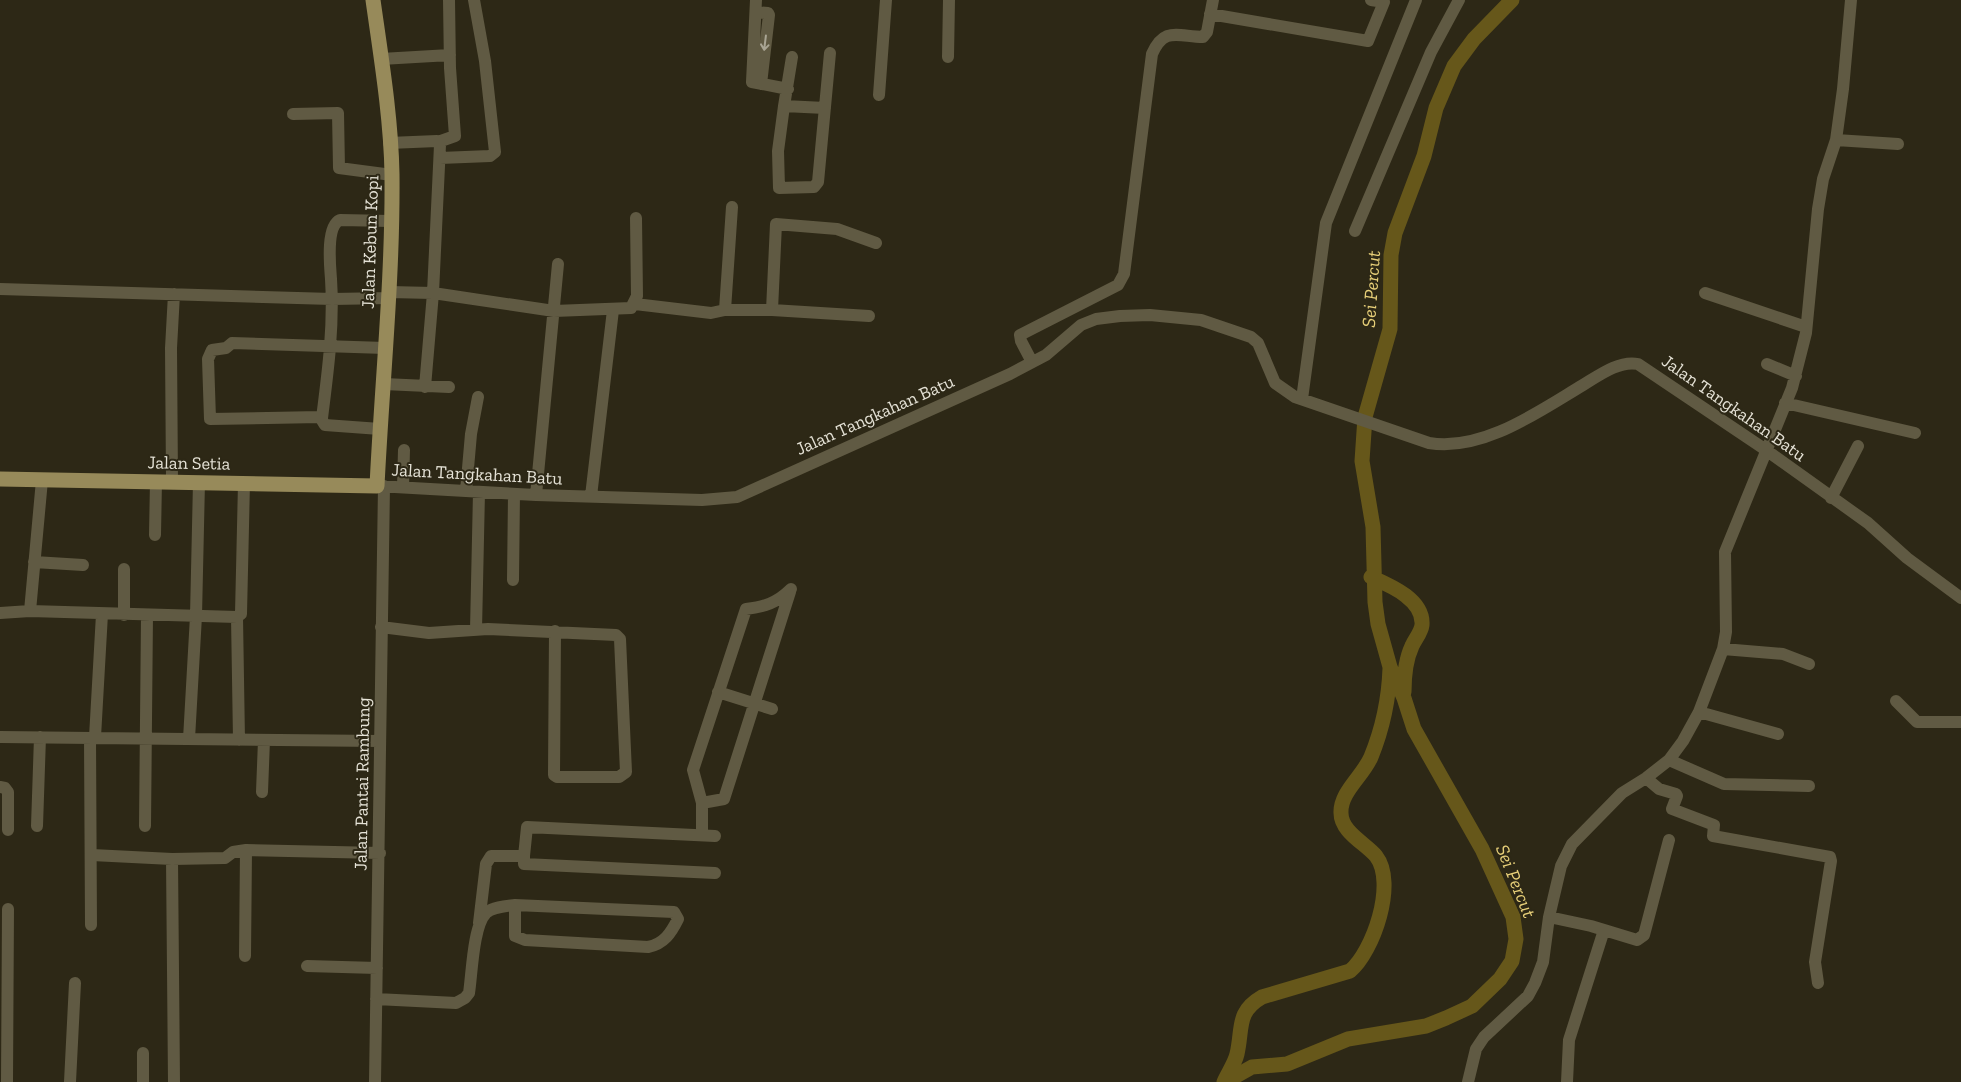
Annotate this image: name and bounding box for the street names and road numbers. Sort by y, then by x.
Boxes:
street label: Jalan Kebun Kopi [357,175,383,309]
street label: Jalan Tangkahan Batu [1658,350,1810,466]
street label: Jalan Tangkahan Batu [792,370,958,460]
street label: Jalan Setia [147,451,231,475]
street label: Jalan Tangkahan Batu [391,459,563,489]
street label: Jalan Pantai Rambung [349,697,375,871]

